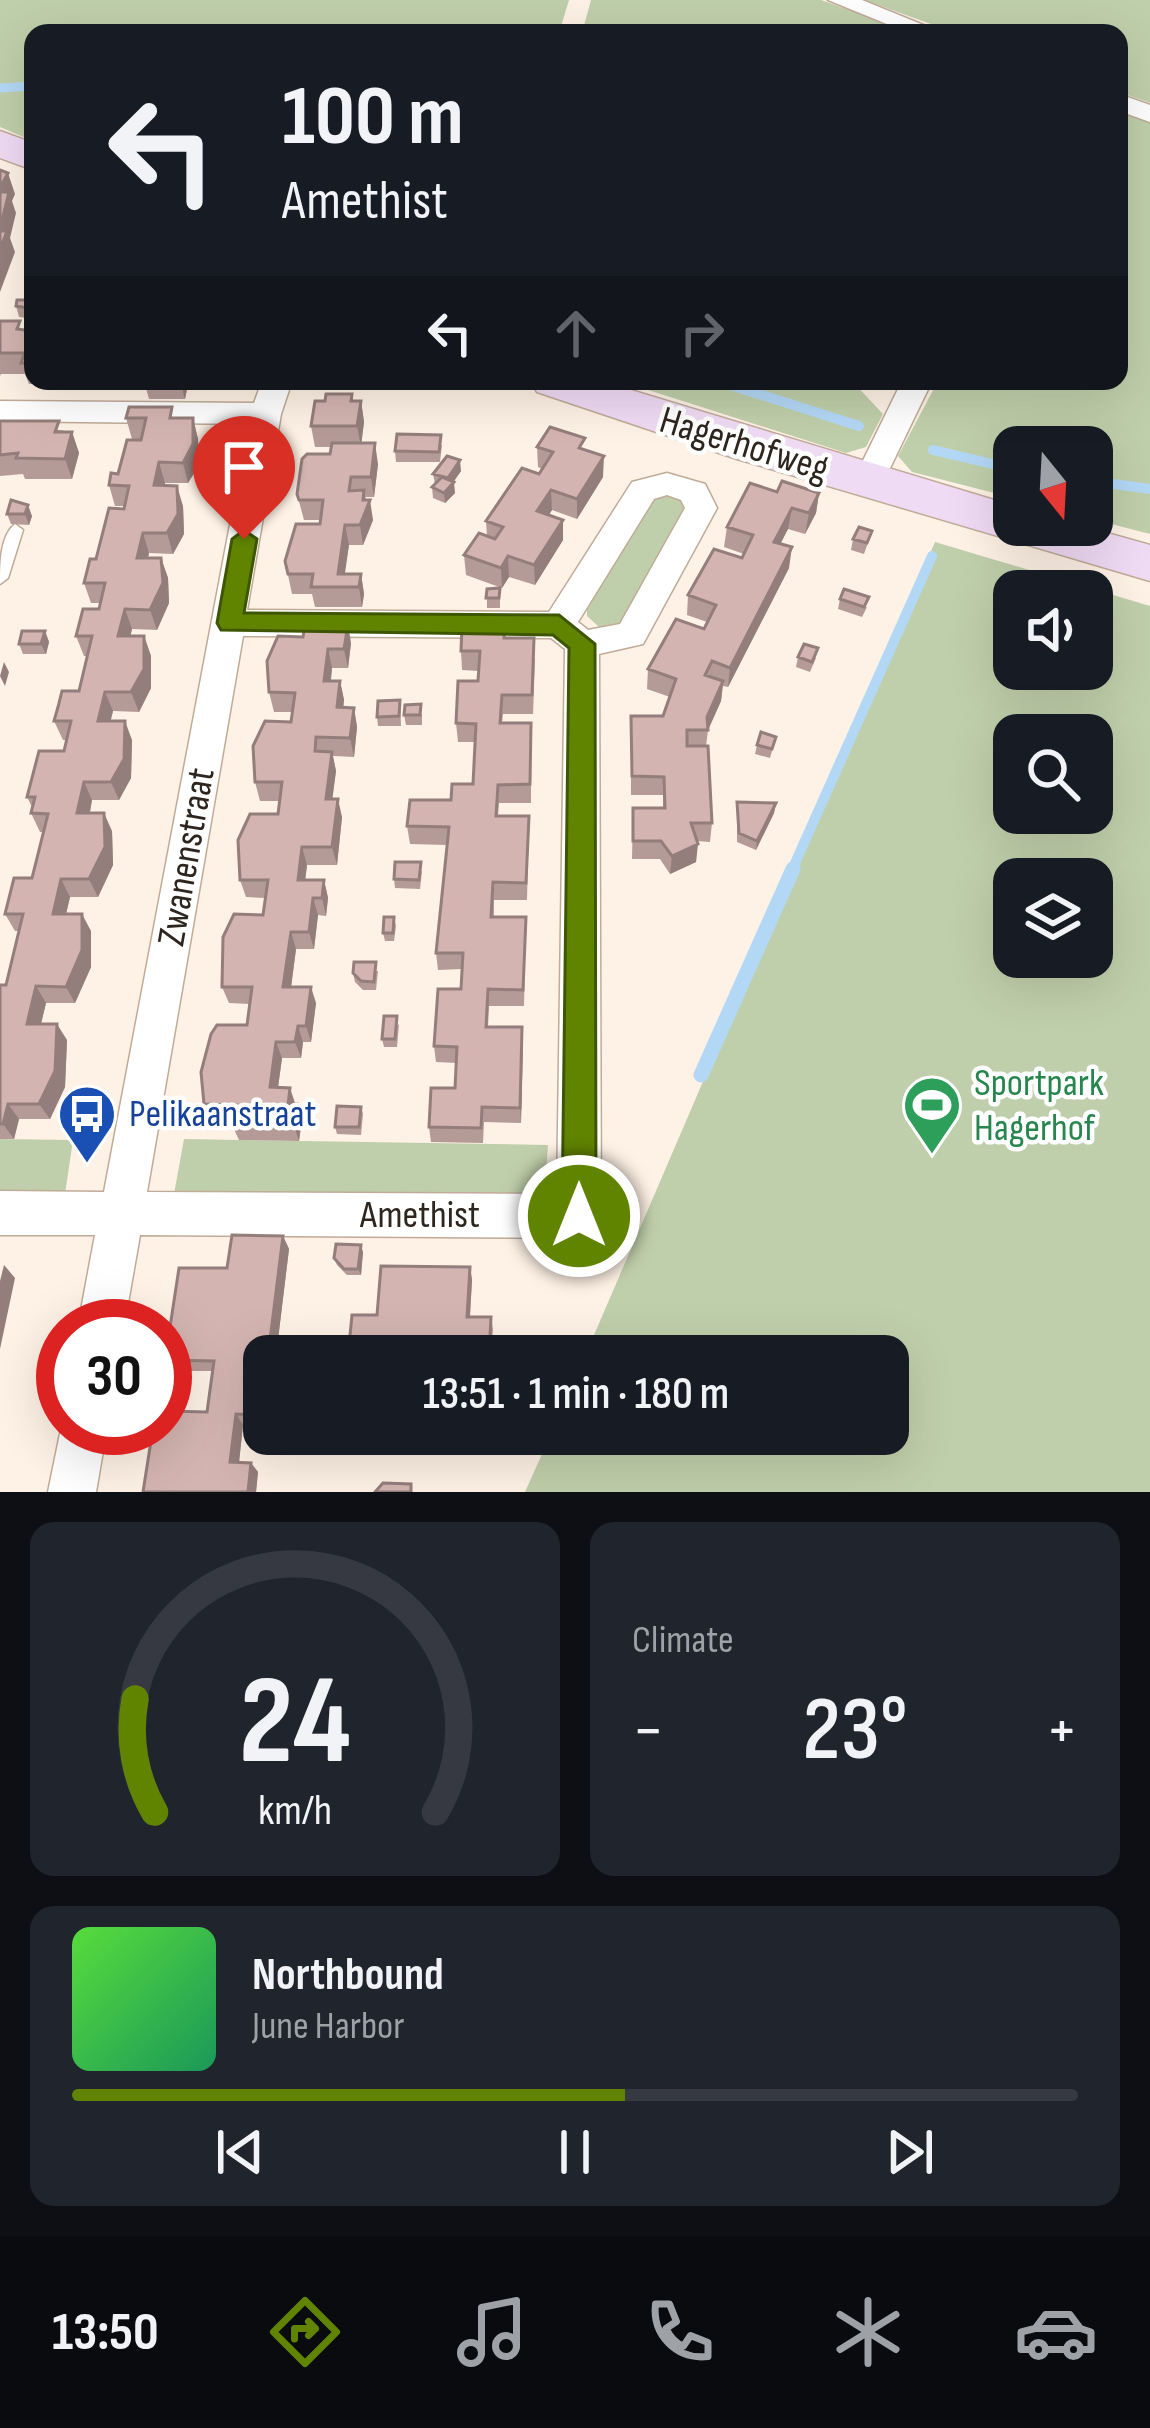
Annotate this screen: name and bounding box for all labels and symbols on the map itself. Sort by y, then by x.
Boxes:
street label: Hagerhofweg [654,397,834,493]
pin [193,416,295,539]
north arrow [993,426,1113,546]
street label: Zwanenstraat [148,765,226,949]
place label: Sportpark Hagerhof [974,1060,1104,1152]
sports icon: Sportpark Hagerhof [901,1074,963,1156]
bus stop icon: Pelikaanstraat [56,1083,118,1165]
place label: Pelikaanstraat [129,1091,316,1138]
position arrow [516,1153,642,1279]
street label: Amethist [359,1192,480,1239]
speed limit sign: 30 [36,1299,192,1455]

